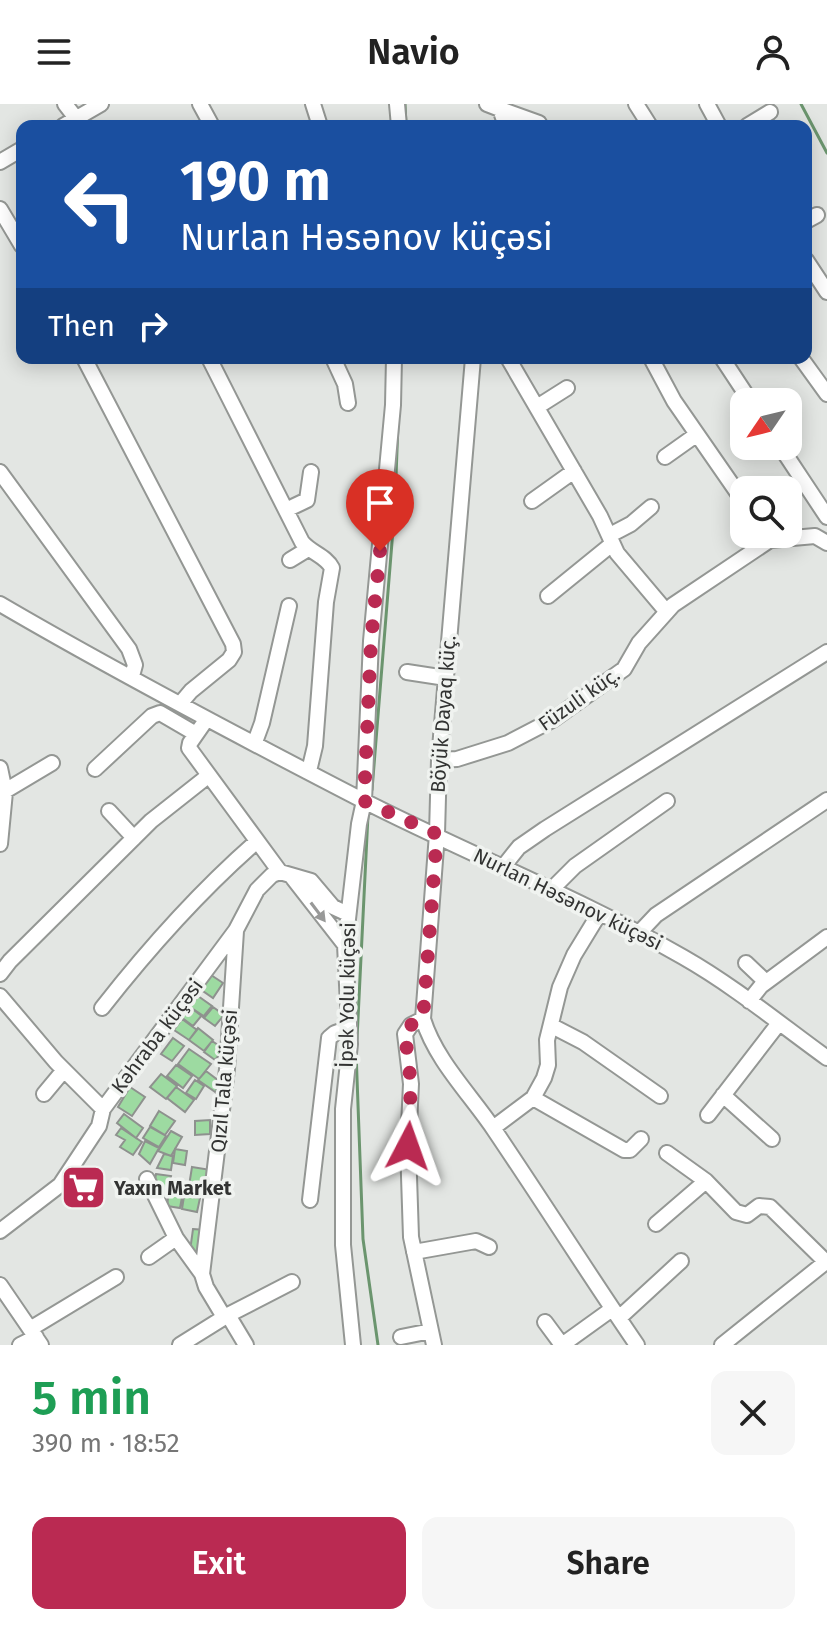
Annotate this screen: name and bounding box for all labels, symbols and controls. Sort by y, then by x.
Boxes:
icon: menu [32,30,76,74]
text: Navio [367,30,460,74]
icon: person [751,30,795,74]
text: 190 m [180,148,331,215]
icon: left [48,152,152,256]
text: Nurlan Həsənov küçəsi [180,216,553,260]
icon: right [131,304,175,348]
text: Then [48,308,115,344]
north arrow [730,388,802,460]
map controls [730,388,802,548]
pin [346,469,414,551]
button: search [730,476,802,548]
icon: arrive [358,481,402,525]
street label: Böyük Dayaq küç. [426,634,461,794]
street label: Füzuli küç. [534,662,625,737]
street label: Nurlan Həsənov küçəsi [469,843,666,956]
one-way arrow [310,901,326,922]
street label: İpək Yolu küçəsi [334,922,361,1068]
street label: Kəhraba küçəsi [106,974,209,1099]
street label: Qızıl Tala küçəsi [206,1008,243,1154]
position arrow [366,1104,450,1188]
supermarket icon: Yaxın Market [59,1164,107,1212]
place label: Yaxın Market [113,1176,232,1200]
text: 5 min [32,1369,151,1427]
button: close [711,1371,795,1455]
text: 390 m · 18:52 [32,1428,180,1459]
button: Exit [32,1517,406,1609]
button: Share [422,1517,795,1609]

